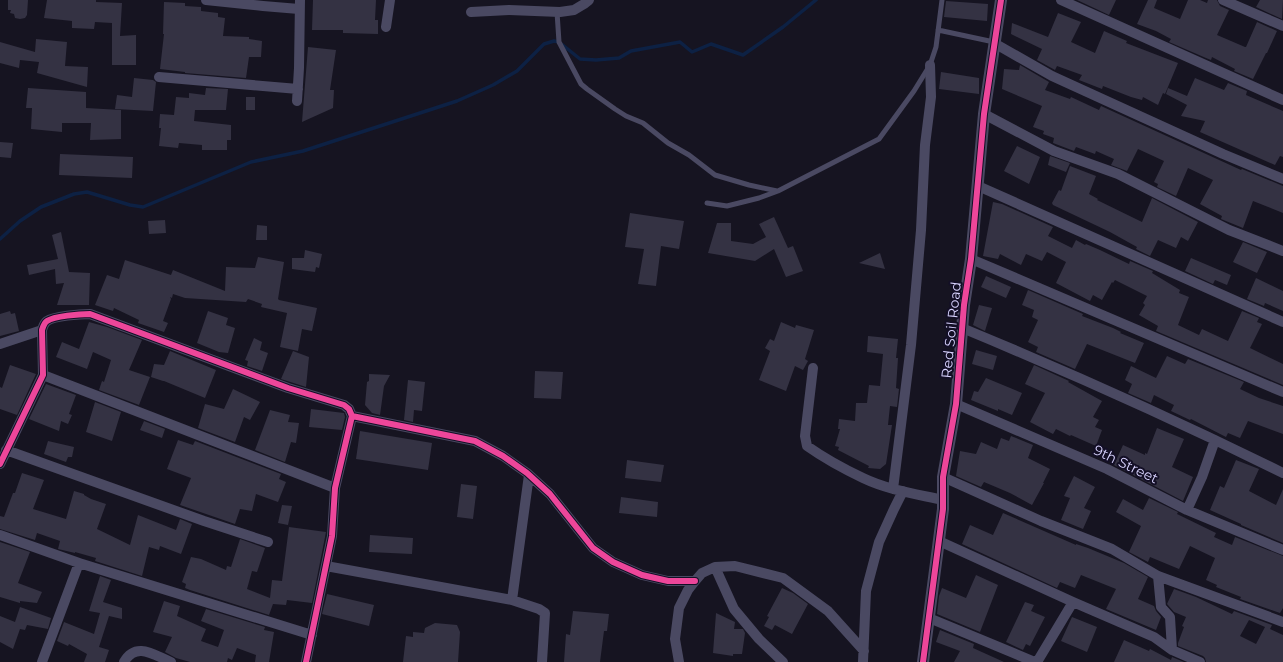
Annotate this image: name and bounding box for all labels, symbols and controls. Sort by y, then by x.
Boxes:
street label: Red Soil Road [937,281,965,379]
street label: 9th Street [1091,441,1162,488]

